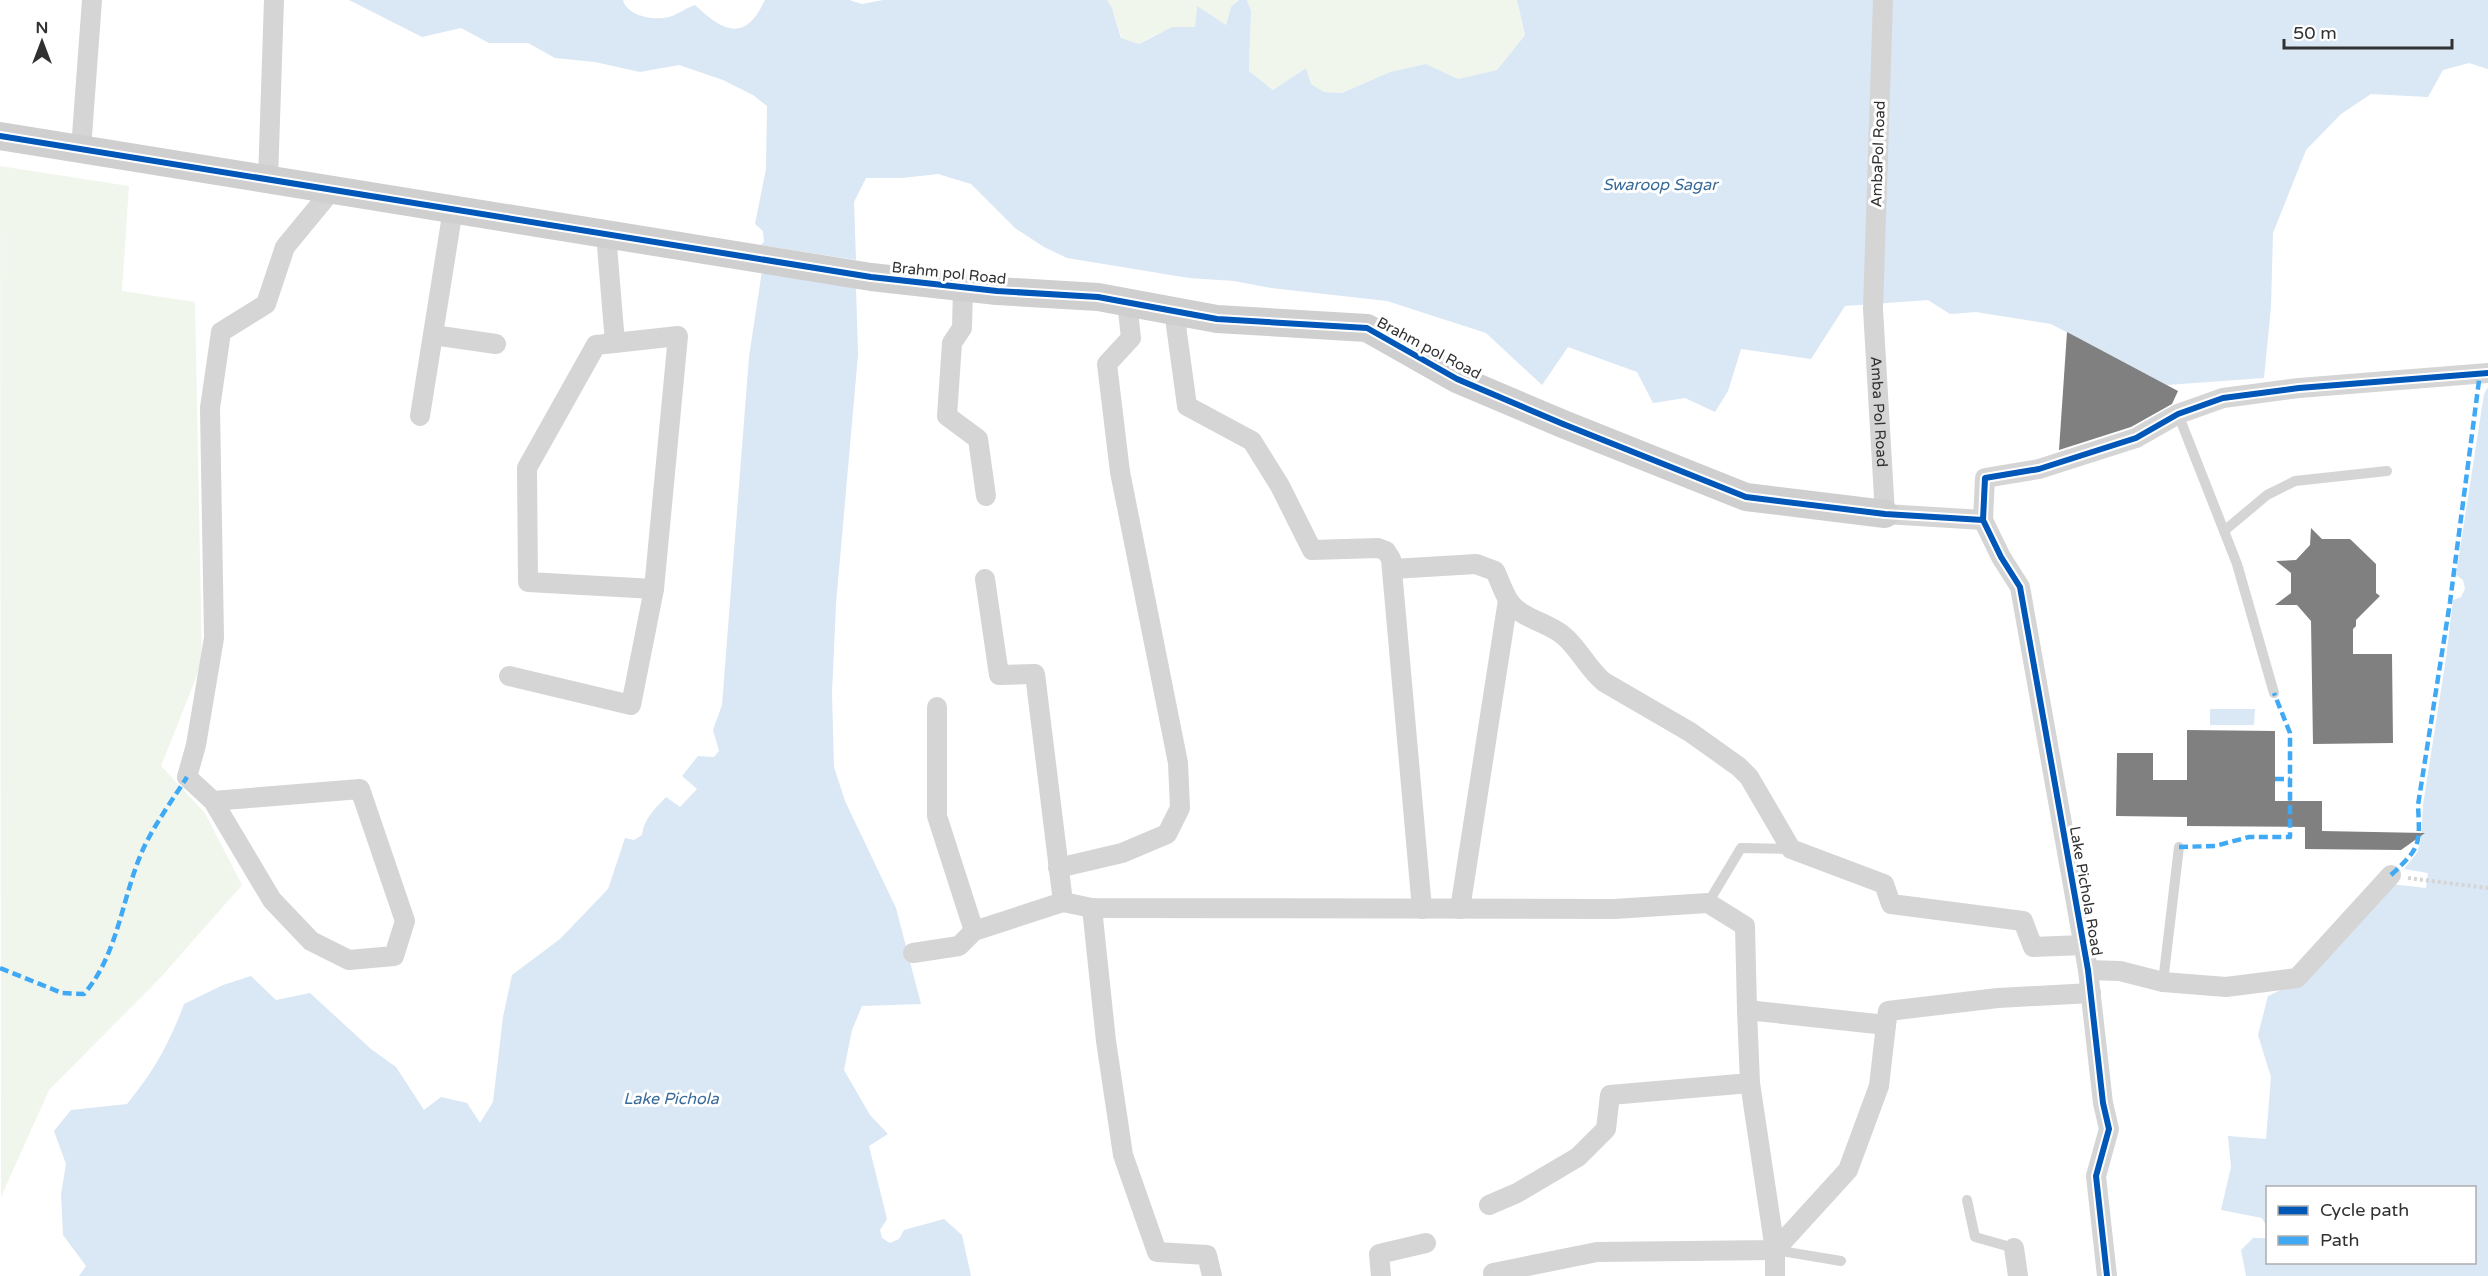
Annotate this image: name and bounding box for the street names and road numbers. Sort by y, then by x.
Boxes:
street label: AmbaPol Road [1867,100,1889,208]
street label: Brahm pol Road [891,258,1007,288]
street label: Brahm pol Road [1374,313,1484,383]
street label: Amba Pol Road [1867,356,1891,468]
street label: Lake Pichola Road [2066,825,2106,957]

